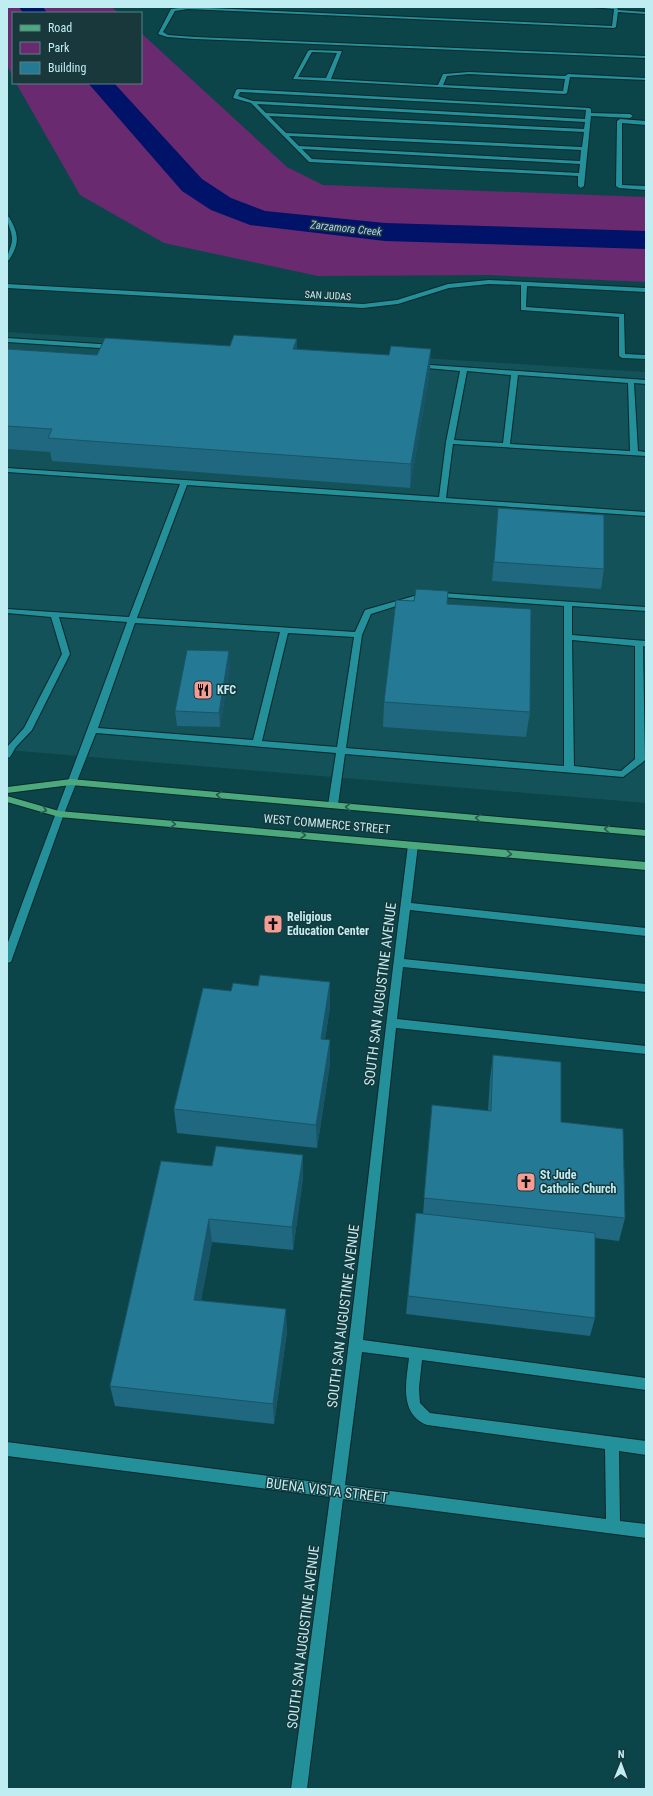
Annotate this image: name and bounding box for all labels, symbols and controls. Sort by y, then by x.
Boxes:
legend [12,12,142,84]
text: Road [48,21,72,35]
text: Park [48,41,70,55]
text: Building [48,61,86,75]
water label: Zarzamora Creek [309,218,383,239]
street label: SAN JUDAS [304,289,351,302]
restaurant icon: KFC [192,679,214,701]
place label: KFC [217,683,236,697]
one-way arrow [216,791,222,800]
one-way arrow [345,802,351,811]
one-way arrow [41,805,48,814]
street label: WEST COMMERCE STREET [263,811,391,837]
one-way arrow [475,814,481,823]
one-way arrow [170,820,176,829]
one-way arrow [604,825,610,834]
one-way arrow [300,831,306,840]
one-way arrow [506,850,512,859]
street label: SOUTH SAN AUGUSTINE AVENUE [361,901,399,1087]
place label: Religious Education Center [287,910,369,938]
church icon: Religious Education Center [262,913,284,935]
place label: St Jude Catholic Church [540,1168,616,1196]
church icon: St Jude Catholic Church [515,1171,537,1193]
street label: SOUTH SAN AUGUSTINE AVENUE [324,1223,362,1409]
street label: BUENA VISTA STREET [265,1475,389,1505]
street label: SOUTH SAN AUGUSTINE AVENUE [284,1544,322,1730]
north arrow [601,1744,641,1784]
text: N [618,1748,625,1761]

